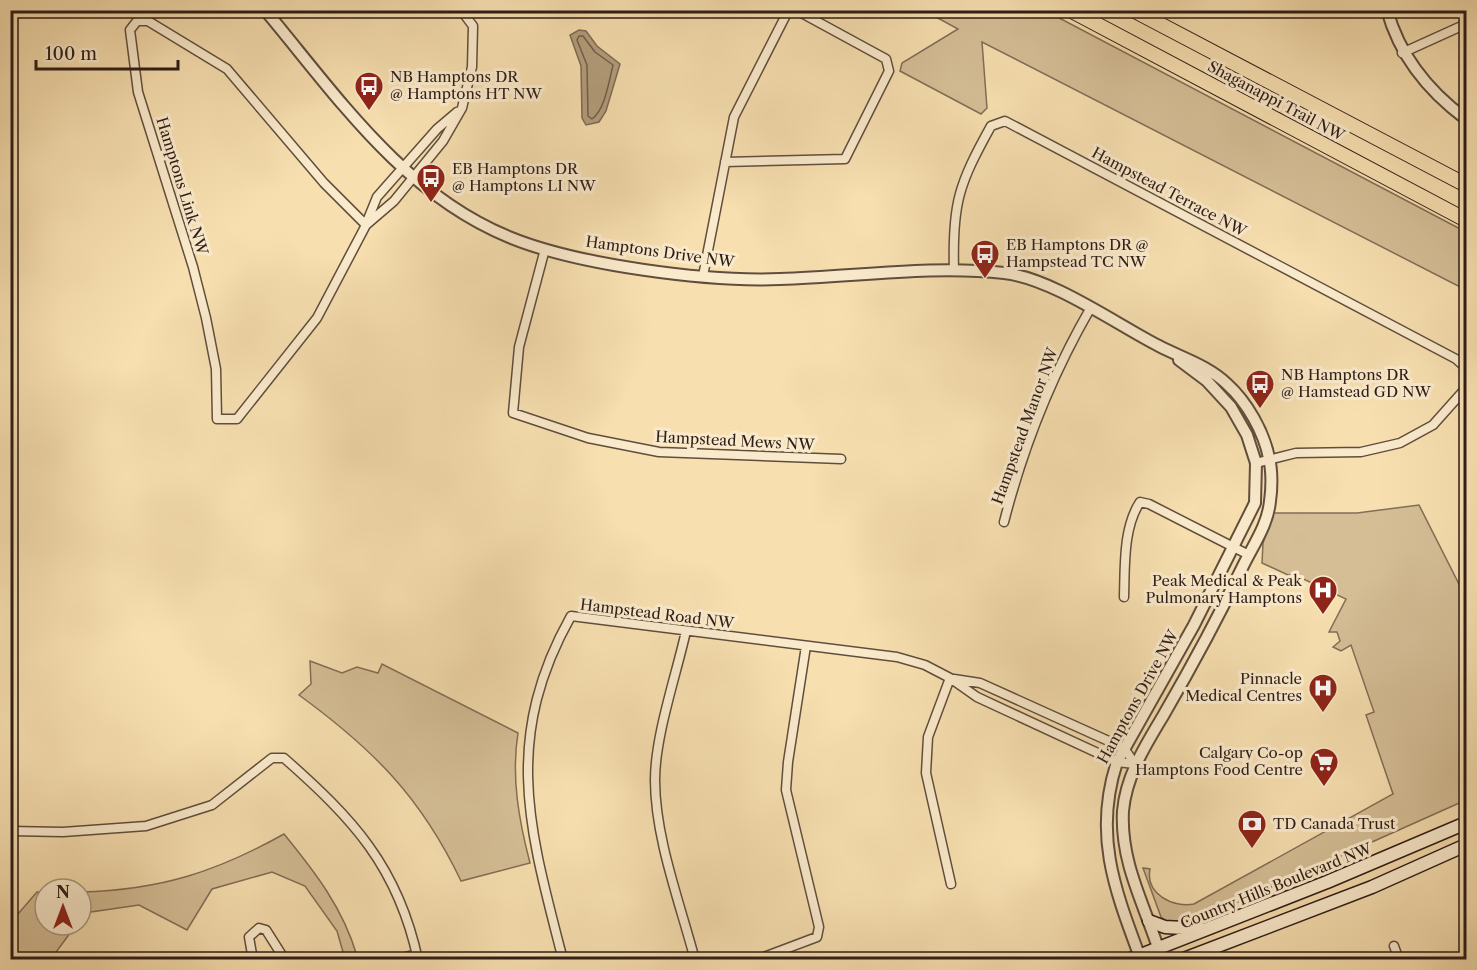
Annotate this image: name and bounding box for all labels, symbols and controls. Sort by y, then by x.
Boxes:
scale bar [36,33,178,71]
text: 100 m [45,43,97,65]
street label: Shaganappi Trail NW [1205,56,1348,145]
place label: NB Hamptons DR @ Hamptons HT NW [390,67,542,103]
bus stop icon: NB Hamptons DR @ Hamptons HT NW [353,70,385,112]
street label: Hamptons Link NW [152,115,213,258]
street label: Hampstead Terrace NW [1089,143,1250,241]
place label: EB Hamptons DR @ Hamptons LI NW [452,159,596,195]
bus stop icon: EB Hamptons DR @ Hamptons LI NW [415,162,447,204]
street label: Hamptons Drive NW [584,232,736,271]
place label: EB Hamptons DR @ Hampstead TC NW [1006,235,1149,271]
bus stop icon: EB Hamptons DR @ Hampstead TC NW [969,238,1001,280]
street label: Hampstead Manor NW [987,344,1062,507]
place label: NB Hamptons DR @ Hamstead GD NW [1281,365,1431,401]
bus stop icon: NB Hamptons DR @ Hamstead GD NW [1244,368,1276,410]
street label: Hampstead Mews NW [655,427,816,454]
place label: Peak Medical & Peak Pulmonary Hamptons [1145,571,1303,607]
hospital icon: Peak Medical & Peak Pulmonary Hamptons [1307,574,1339,616]
street label: Hampstead Road NW [579,595,736,632]
street label: Hamptons Drive NW [1093,626,1183,767]
place label: Pinnacle Medical Centres [1185,669,1302,705]
hospital icon: Pinnacle Medical Centres [1307,672,1339,714]
place label: Calgary Co-op Hamptons Food Centre [1135,743,1303,779]
supermarket icon: Calgary Co-op Hamptons Food Centre [1308,746,1340,788]
bank icon: TD Canada Trust [1236,808,1268,850]
place label: TD Canada Trust [1273,814,1396,833]
street label: Country Hills Boulevard NW [1177,838,1375,933]
north arrow [33,877,93,937]
text: N [56,882,70,902]

